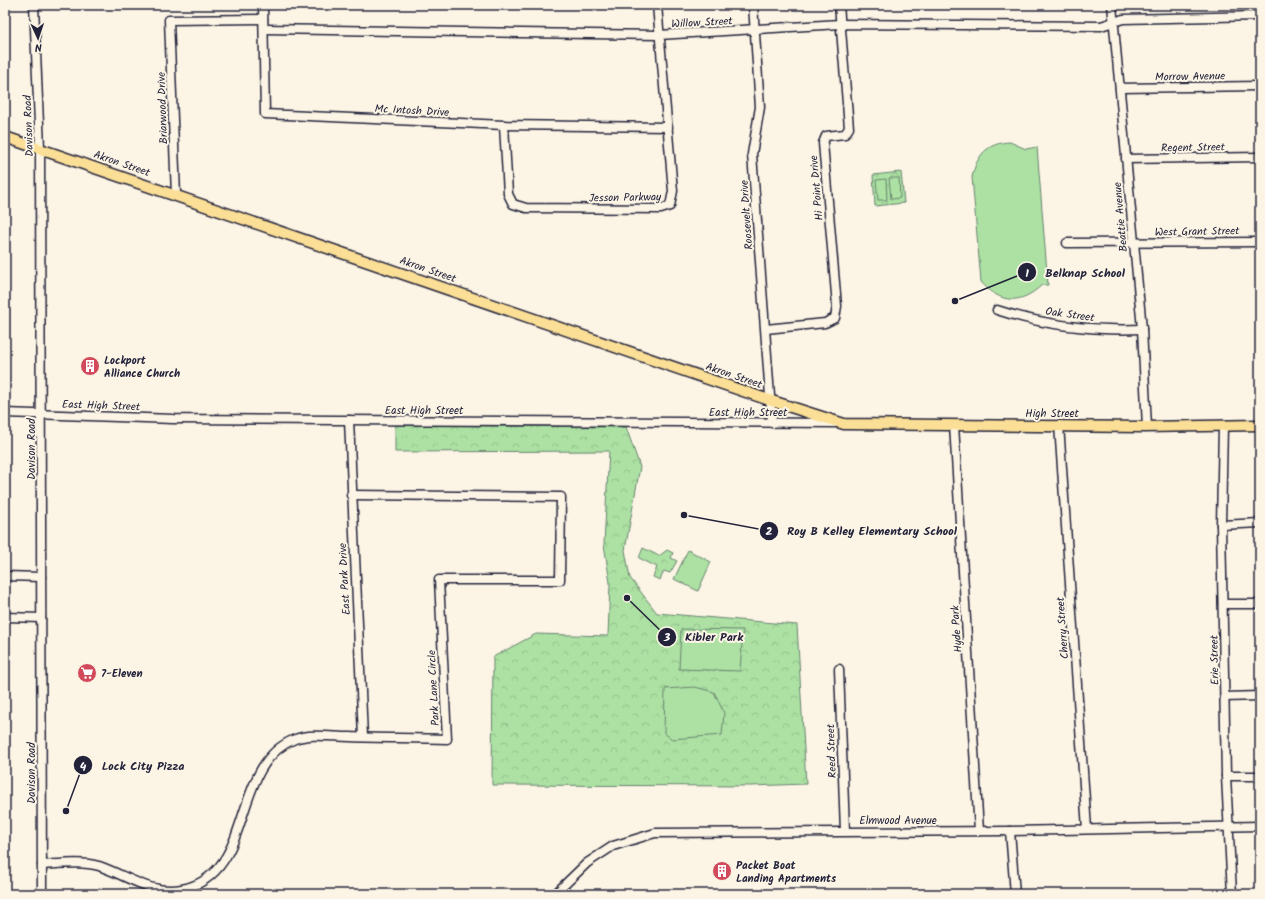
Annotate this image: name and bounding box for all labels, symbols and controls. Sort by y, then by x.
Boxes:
street label: Willow Street [671,12,734,34]
north arrow [18,18,58,58]
text: N [34,38,42,56]
street label: Morrow Avenue [1155,67,1225,87]
street label: Briarwood Drive [153,71,173,144]
street label: Davison Road [19,94,39,157]
street label: Mc Intosh Drive [374,100,450,122]
street label: Regent Street [1161,138,1226,158]
street label: Akron Street [91,146,153,182]
street label: Hi Point Drive [805,154,829,221]
street label: Roosevelt Drive [736,179,758,250]
street label: Beattie Avenue [1109,181,1133,253]
street label: Jesson Parkway [589,188,662,208]
street label: West Grant Street [1154,222,1240,242]
street label: Akron Street [397,252,459,288]
callout: Belknap School [1017,260,1133,284]
text: 1 [1025,264,1029,283]
text: Belknap School [1045,264,1126,283]
street label: Oak Street [1044,303,1096,327]
place label: Lockport Alliance Church [104,352,180,383]
building icon: Lockport Alliance Church [79,355,101,377]
street label: Akron Street [703,358,765,394]
street label: East High Street [61,396,141,416]
street label: East High Street [385,402,464,420]
street label: East High Street [709,404,788,422]
street label: High Street [1025,405,1079,423]
street label: Davison Road [23,418,41,480]
callout: Roy B Kelley Elementary School [759,519,965,543]
text: 2 [766,522,773,541]
text: Roy B Kelley Elementary School [787,522,958,541]
street label: East Park Drive [334,542,356,615]
street label: Cherry Street [1052,596,1074,660]
street label: Hyde Park [946,604,968,653]
callout: Kibler Park [657,625,751,649]
text: 3 [663,628,671,647]
text: Kibler Park [685,628,744,647]
street label: Erie Street [1206,634,1224,685]
street label: Park Lane Circle [423,649,445,726]
supermarket icon: 7-Eleven [76,662,98,684]
place label: 7-Eleven [101,665,143,683]
street label: Reed Street [822,723,842,778]
street label: Davison Road [23,742,41,804]
callout: Lock City Pizza [73,753,192,777]
text: 4 [80,757,87,776]
text: Lock City Pizza [102,757,184,776]
street label: Elmwood Avenue [859,812,937,830]
place label: Packet Boat Landing Apartments [736,857,837,888]
building icon: Packet Boat Landing Apartments [711,860,733,882]

